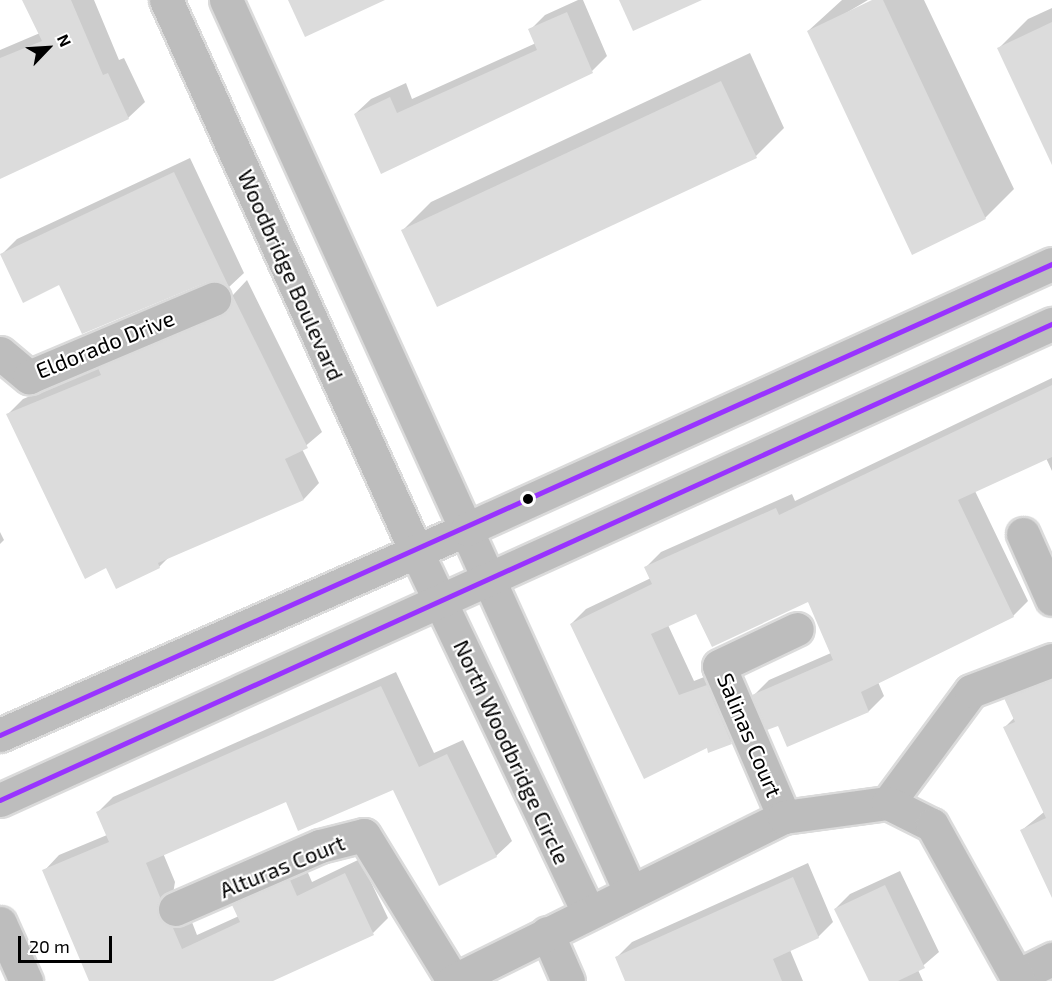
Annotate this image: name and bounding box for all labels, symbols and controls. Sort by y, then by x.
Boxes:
north arrow [18,18,78,78]
text: N [54,31,76,49]
street label: Woodbridge Boulevard [233,165,349,385]
street label: Eldorado Drive [32,304,178,384]
unlabelled marker [522,493,534,505]
street label: North Woodbridge Circle [448,635,576,869]
street label: Salinas Court [712,669,788,801]
street label: Alturas Court [216,829,348,903]
scale bar [21,924,116,962]
text: 20 m [29,935,70,957]

